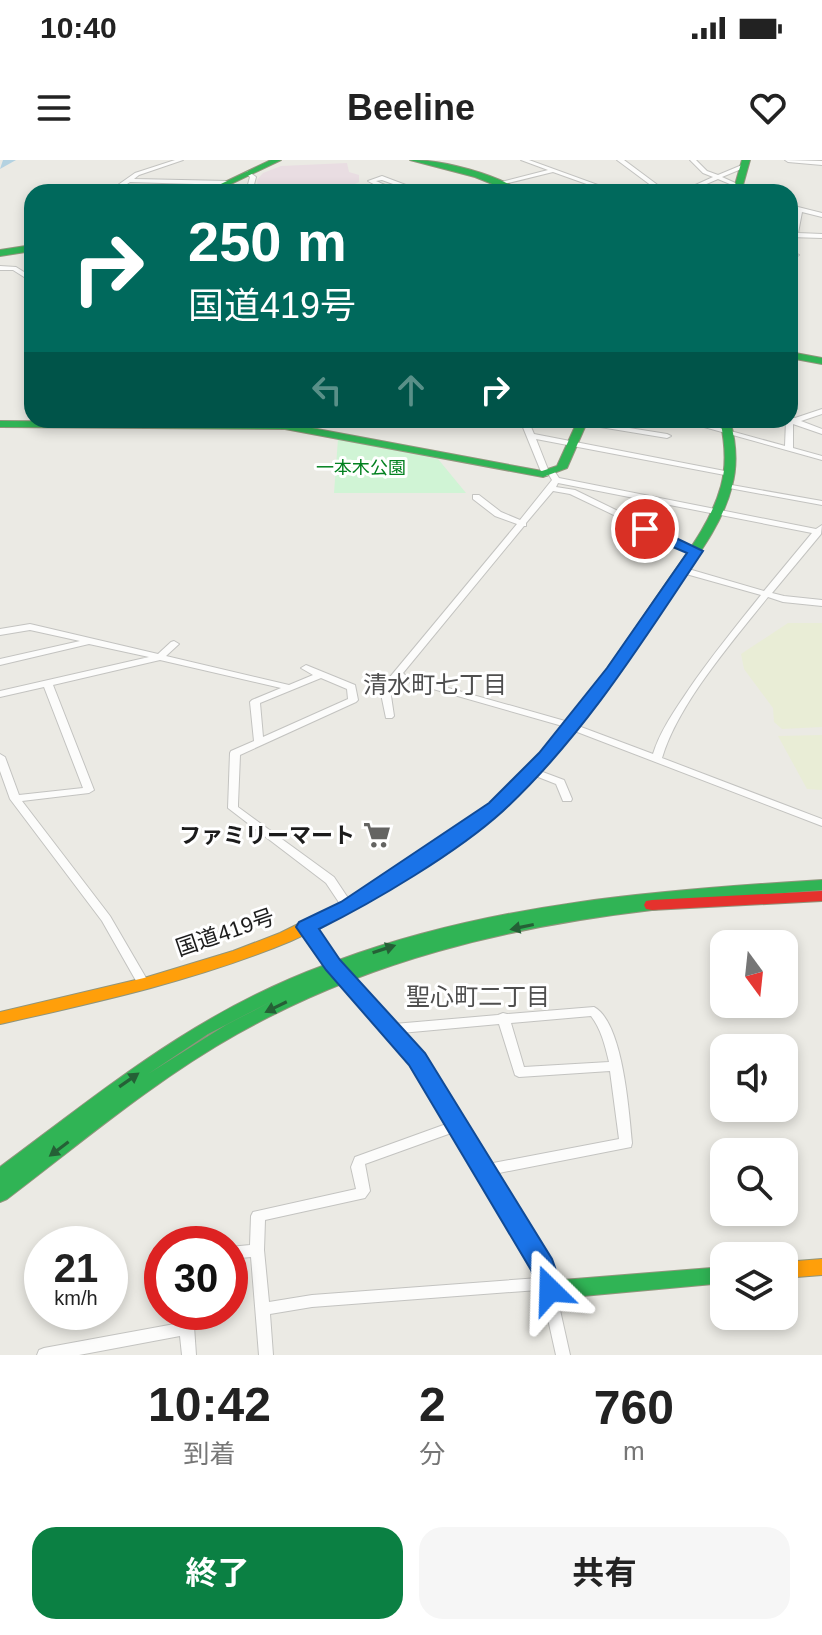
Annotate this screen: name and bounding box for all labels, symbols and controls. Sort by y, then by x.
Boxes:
text: 10:40 [40,11,117,44]
icon: menu [32,86,76,130]
icon: heart [746,86,790,130]
text: Beeline [347,87,475,128]
text: 250 m [188,210,347,273]
icon: right [56,216,160,320]
text: 国道419号 [188,285,356,326]
icon: left [305,368,349,412]
icon: ahead [389,368,433,412]
icon: right [473,368,517,412]
park label: 一本木公園 [316,458,406,478]
pin [611,495,679,563]
icon: arrive [623,507,667,551]
district label: 清水町七丁目 [363,671,507,698]
supermarket icon: ファミリーマート [362,820,392,850]
place label: ファミリーマート [179,823,355,848]
street label: 国道419号 [173,904,278,961]
one-way arrow [509,921,534,934]
north arrow [710,930,798,1018]
map controls [710,930,798,1330]
one-way arrow [372,942,396,954]
district label: 聖心町二丁目 [406,983,550,1010]
one-way arrow [264,1000,287,1014]
button: sound [710,1034,798,1122]
one-way arrow [119,1073,140,1088]
button: search [710,1138,798,1226]
one-way arrow [49,1141,69,1157]
speed limit sign: 30 [144,1226,248,1330]
button: layers [710,1242,798,1330]
text: 21 [54,1246,98,1290]
position arrow [508,1248,592,1332]
text: km/h [54,1287,98,1309]
text: 10:42 [148,1378,271,1431]
text: 2 [419,1378,446,1431]
text: 760 [594,1381,674,1434]
text: m [623,1436,645,1466]
text: 到着 [183,1439,236,1469]
text: 分 [419,1439,445,1469]
button: 終了 [32,1527,403,1619]
button: 共有 [419,1527,790,1619]

